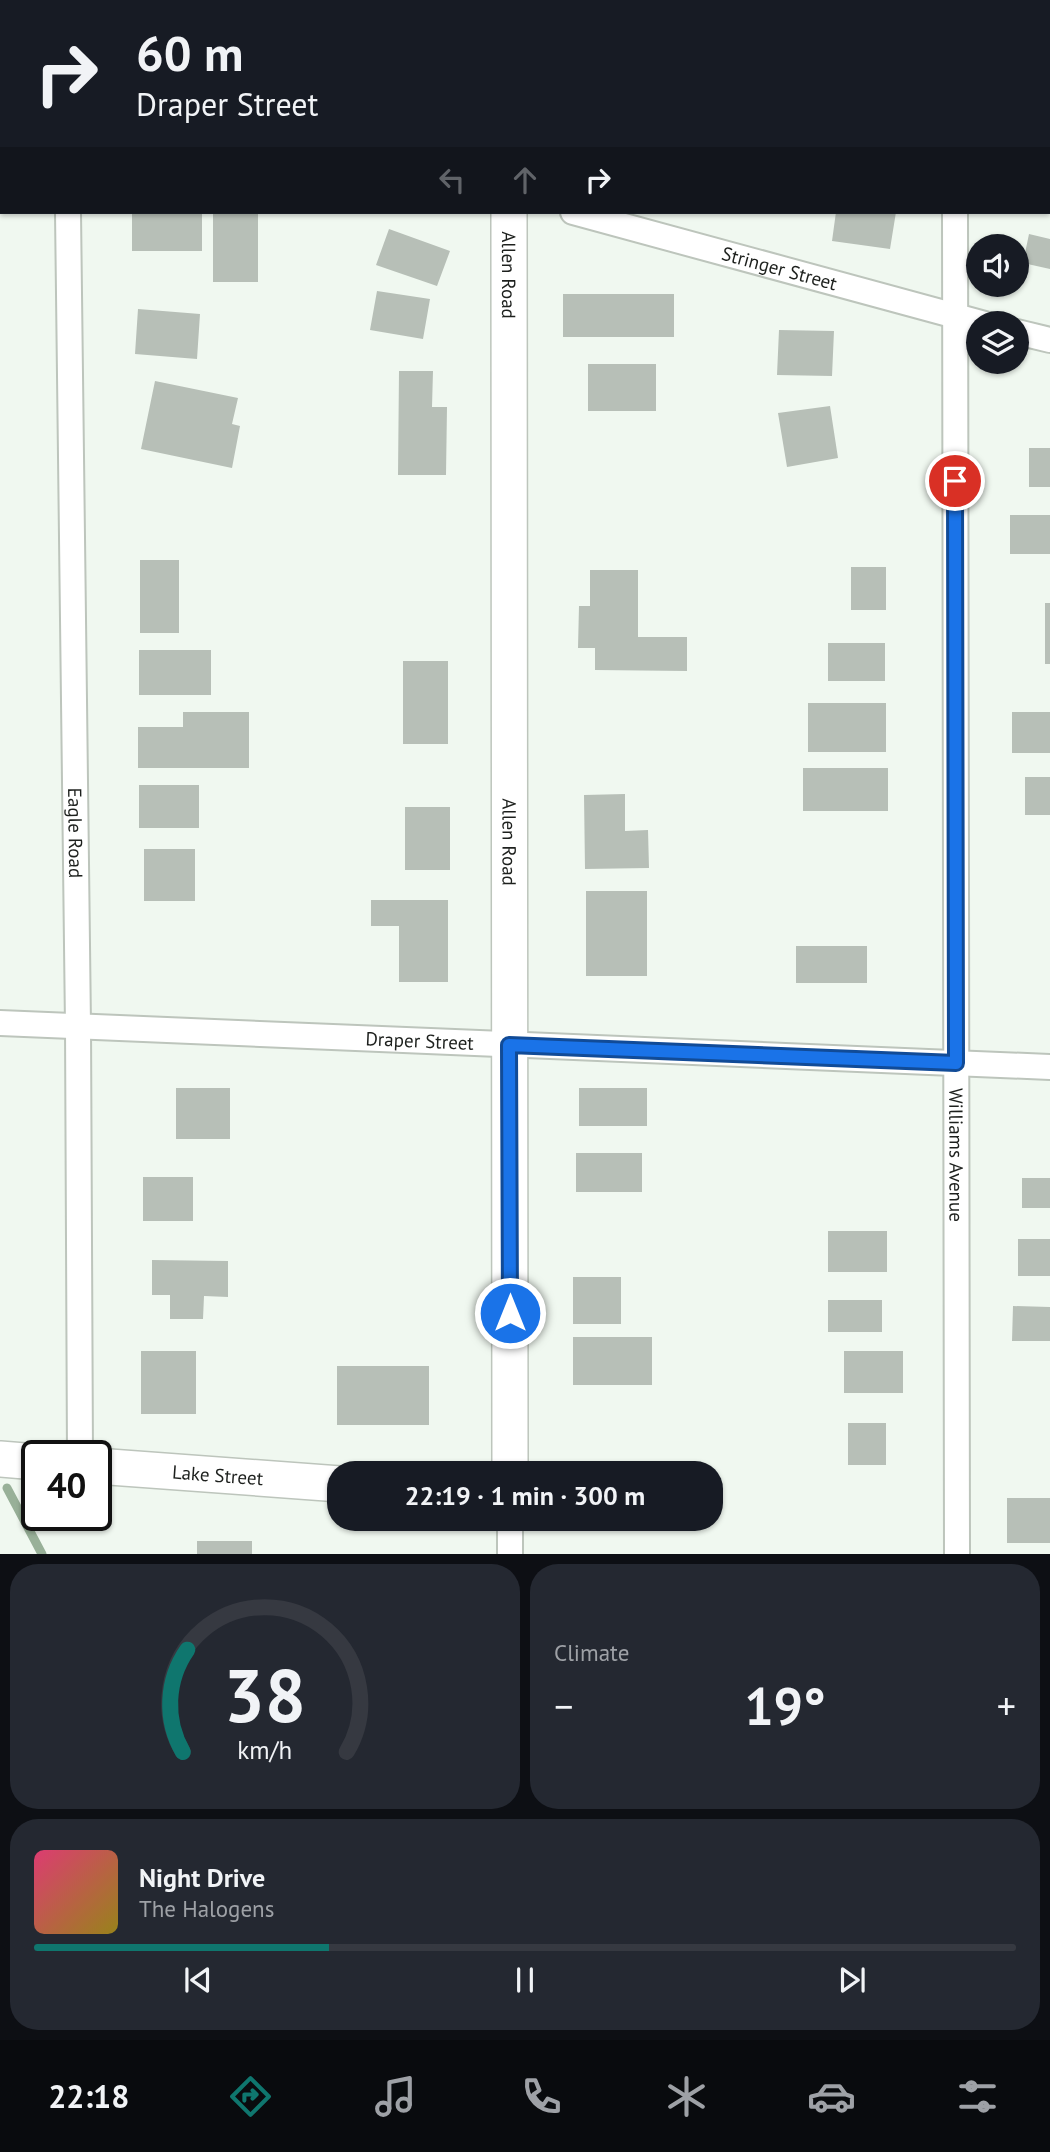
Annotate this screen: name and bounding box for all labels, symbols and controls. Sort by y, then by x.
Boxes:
text: 60 m [136,21,243,85]
icon: right [21,28,112,119]
text: Draper Street [136,83,318,125]
icon: left [433,161,471,199]
icon: ahead [506,161,544,199]
icon: right [579,161,617,199]
street label: Allen Road [497,231,521,319]
map controls [966,234,1029,374]
button: sound [966,234,1029,297]
street label: Stringer Street [719,241,840,295]
button: layers [966,311,1029,374]
pin [925,451,985,511]
icon: arrive [936,462,974,500]
street label: Eagle Road [63,788,88,878]
street label: Allen Road [497,798,522,886]
street label: Draper Street [365,1026,475,1055]
street label: Williams Avenue [944,1088,969,1222]
position arrow [473,1276,547,1350]
speed limit sign: 40 [21,1440,112,1531]
street label: Lake Street [171,1460,265,1490]
text: 22:19 · 1 min · 300 m [405,1479,645,1512]
text: Climate [554,1638,629,1667]
text: 38 [224,1649,306,1743]
text: 19° [744,1672,826,1739]
text: − [554,1681,573,1730]
text: + [997,1681,1016,1730]
text: km/h [238,1734,292,1766]
text: Night Drive [139,1861,265,1894]
text: The Halogens [139,1894,274,1923]
icon: previous [179,1961,217,1999]
icon: pause [506,1961,544,1999]
icon: next [833,1961,871,1999]
icon: directions [226,2072,275,2121]
icon: music [371,2072,420,2121]
icon: phone [517,2072,566,2121]
icon: climate [662,2072,711,2121]
icon: car [807,2072,856,2121]
icon: filters [953,2072,1002,2121]
text: 22:18 [48,2075,129,2117]

